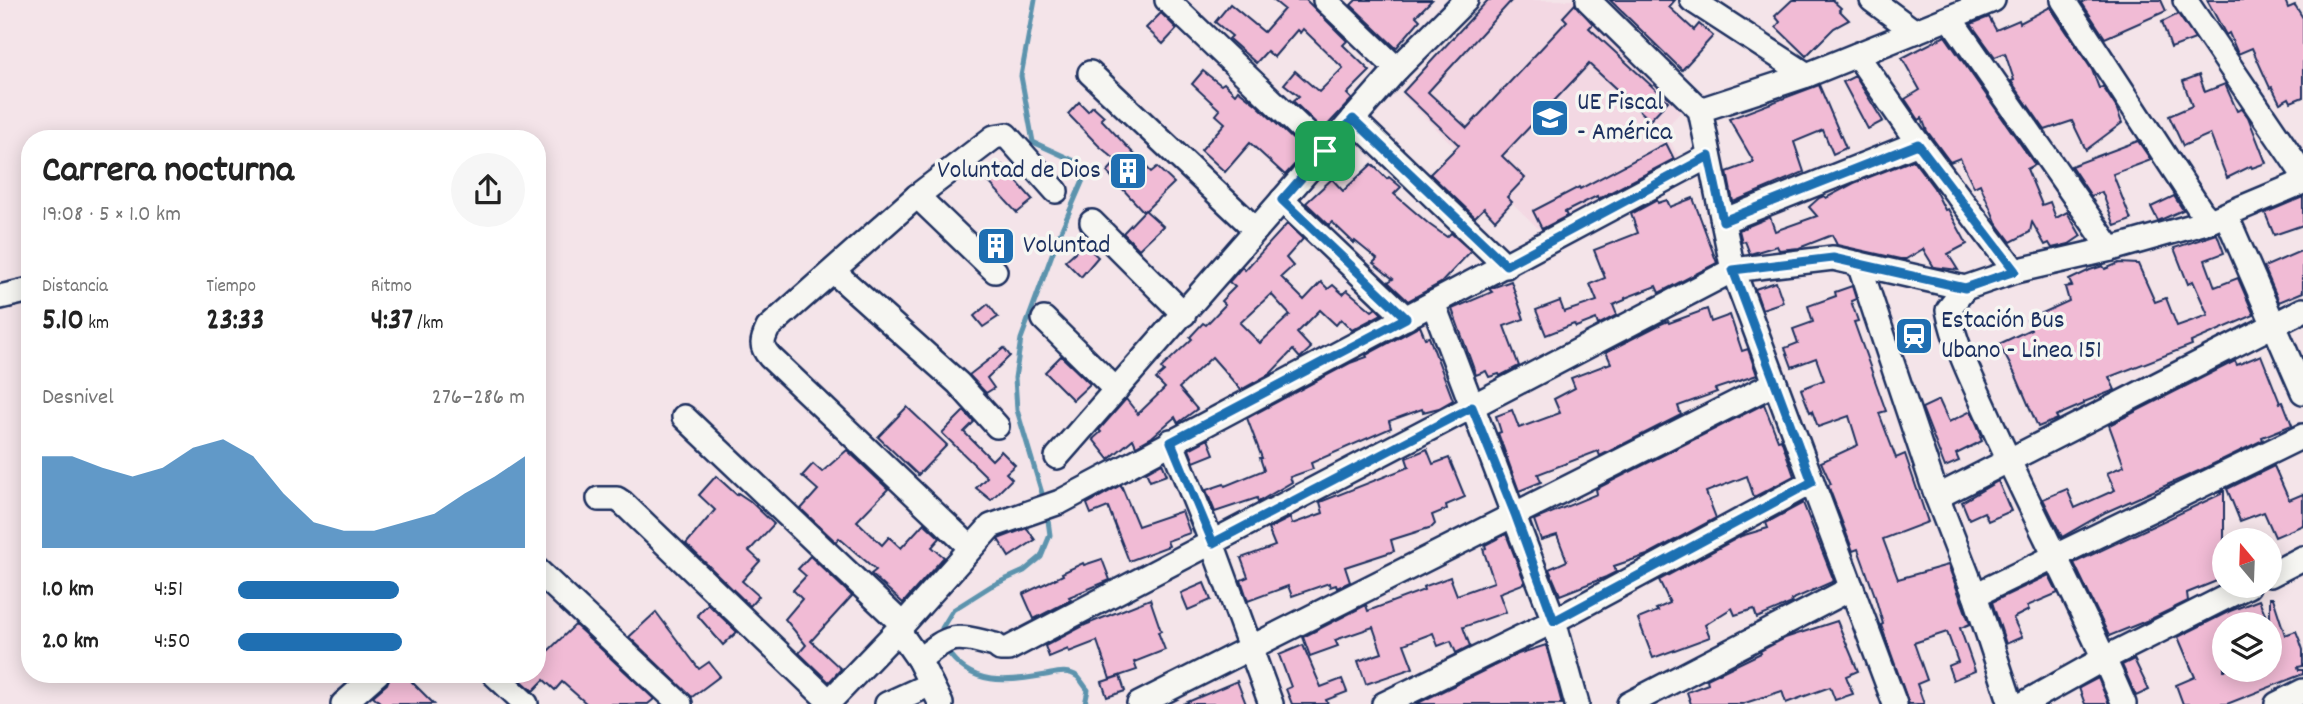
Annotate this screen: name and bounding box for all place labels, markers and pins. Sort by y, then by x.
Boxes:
place label: UE Fiscal - América [1577,85,1673,152]
school or university icon: UE Fiscal - América [1529,97,1571,139]
pin [1295,121,1355,181]
building icon: Voluntad de Dios [1107,150,1149,192]
place label: Voluntad de Dios [937,153,1101,190]
building icon: Voluntad [975,225,1017,267]
place label: Voluntad [1023,228,1110,265]
place label: Estación Bus Ubano - Linea 151 [1941,303,2102,370]
station icon: Estación Bus Ubano - Linea 151 [1893,315,1935,357]

